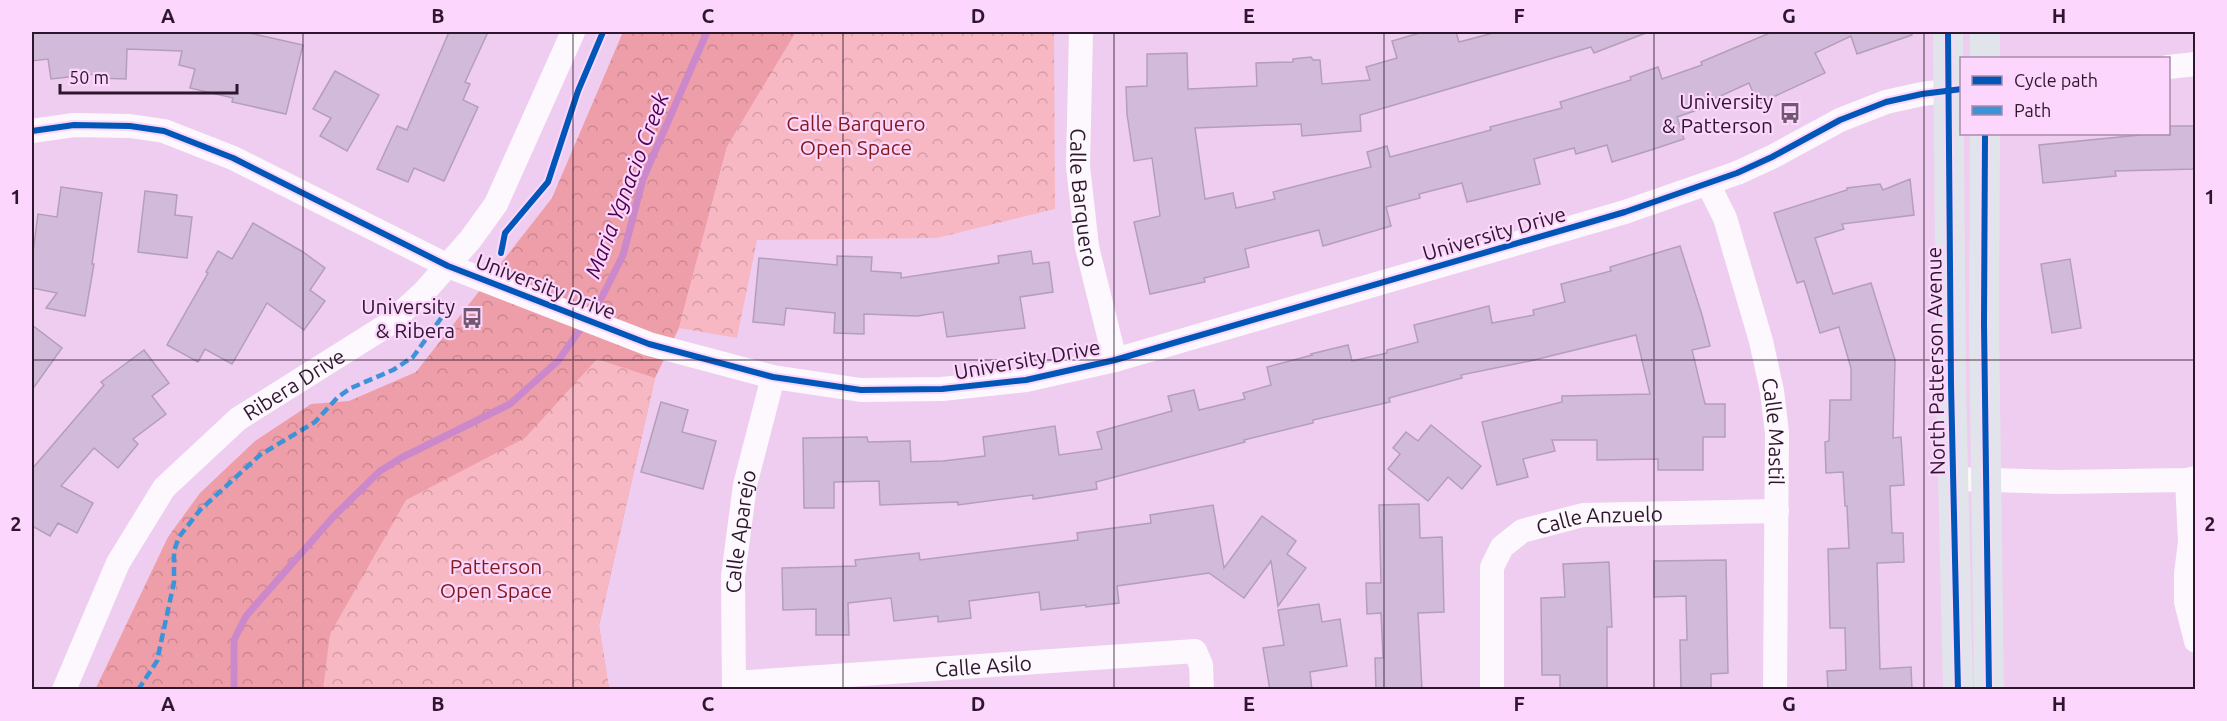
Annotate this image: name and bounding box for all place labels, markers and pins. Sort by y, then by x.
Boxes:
place label: University & Patterson [1662,89,1773,137]
bus stop icon: University & Patterson [1778,101,1802,125]
place label: University & Ribera [361,294,455,342]
bus stop icon: University & Ribera [460,306,484,330]

